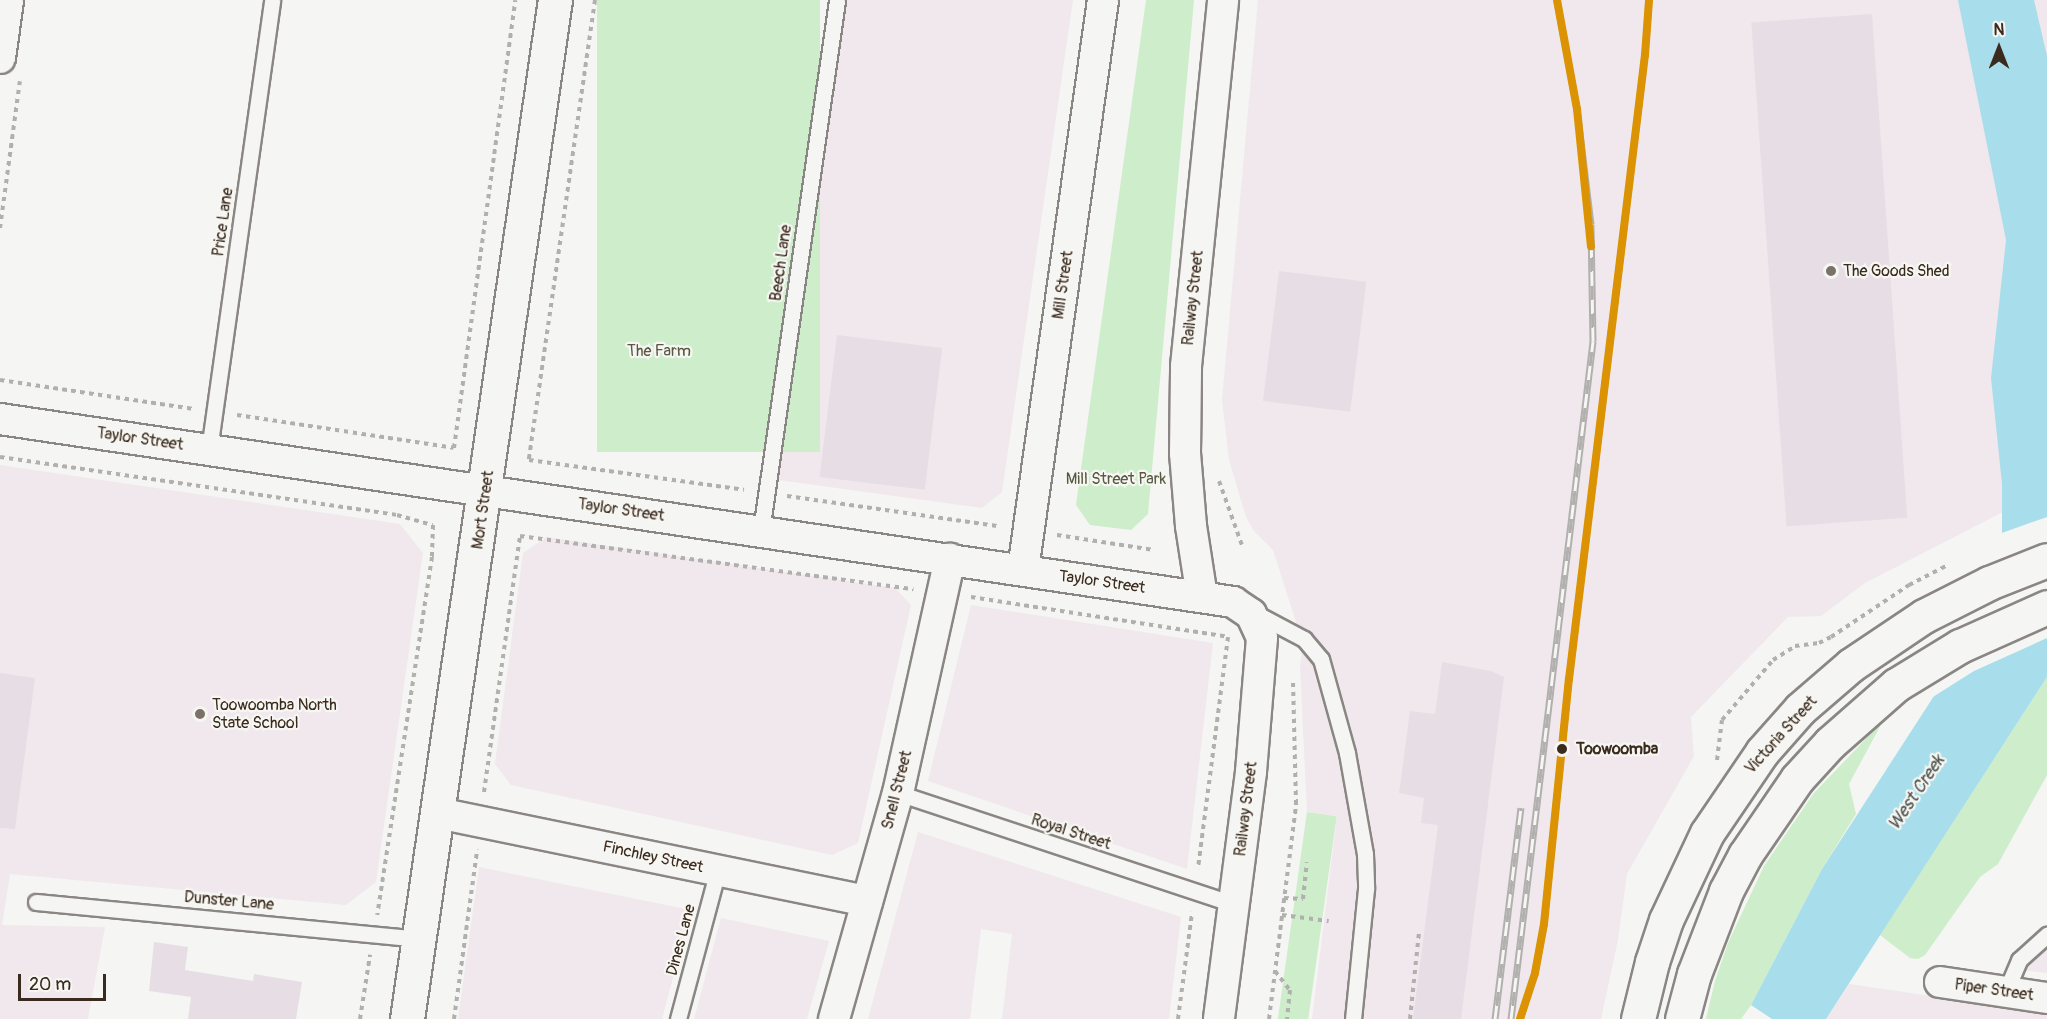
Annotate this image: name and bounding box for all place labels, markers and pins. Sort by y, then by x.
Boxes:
place label: The Goods Shed [1843,261,1950,281]
marker: The Goods Shed [1824,264,1838,278]
place label: Toowoomba North State School [212,695,337,733]
marker: Toowoomba North State School [193,707,207,721]
place label: Toowoomba [1576,739,1658,759]
marker: Toowoomba [1553,740,1571,758]

